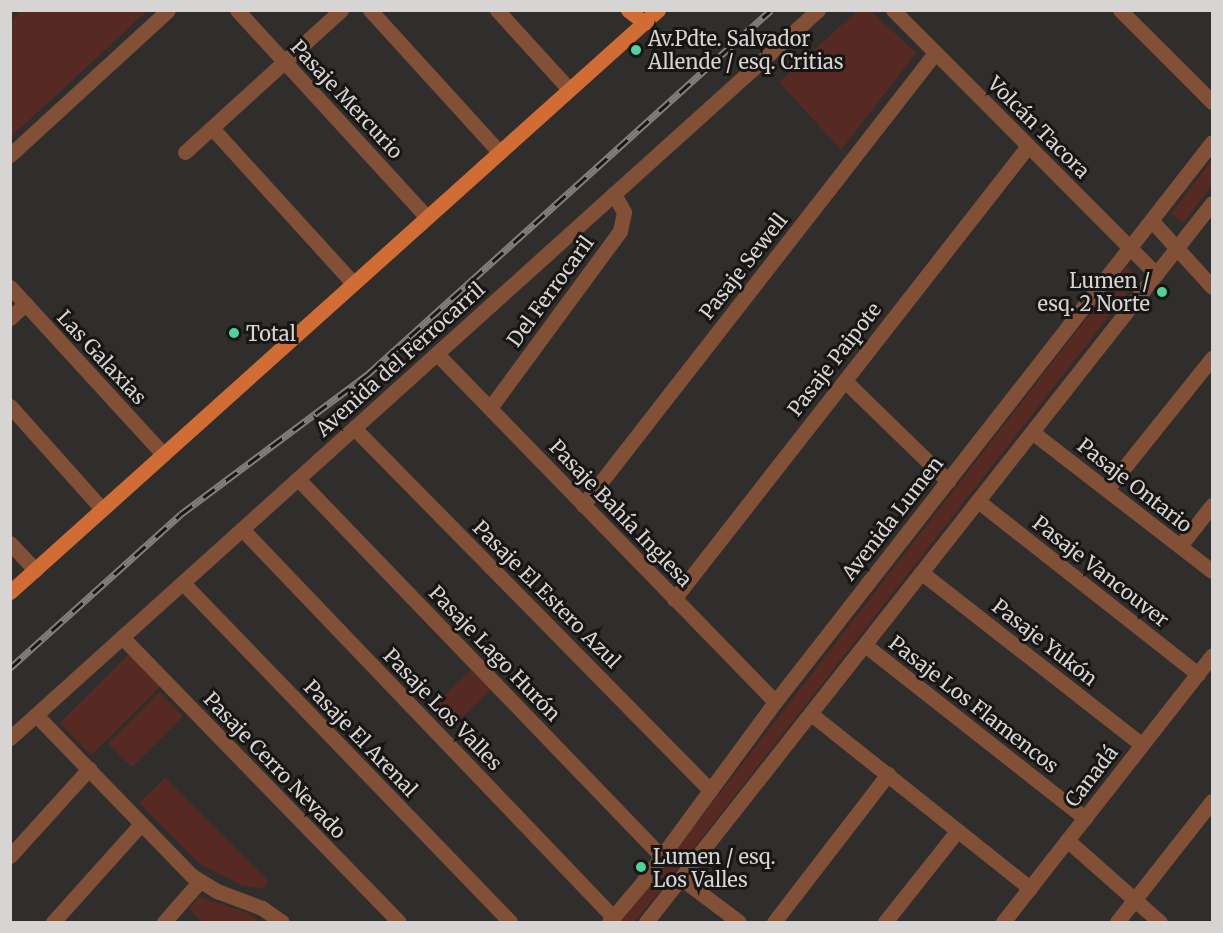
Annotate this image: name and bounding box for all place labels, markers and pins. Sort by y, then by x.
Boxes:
place label: Av.Pdte. Salvador Allende / esq. Critias [648,27,844,74]
marker: Av.Pdte. Salvador Allende / esq. Critias [629,43,643,57]
place label: Lumen / esq. 2 Norte [1038,268,1150,315]
marker: Lumen / esq. 2 Norte [1155,285,1169,299]
place label: Total [246,321,296,345]
marker: Total [227,326,241,340]
place label: Lumen / esq. Los Valles [653,844,776,891]
marker: Lumen / esq. Los Valles [634,860,648,874]

